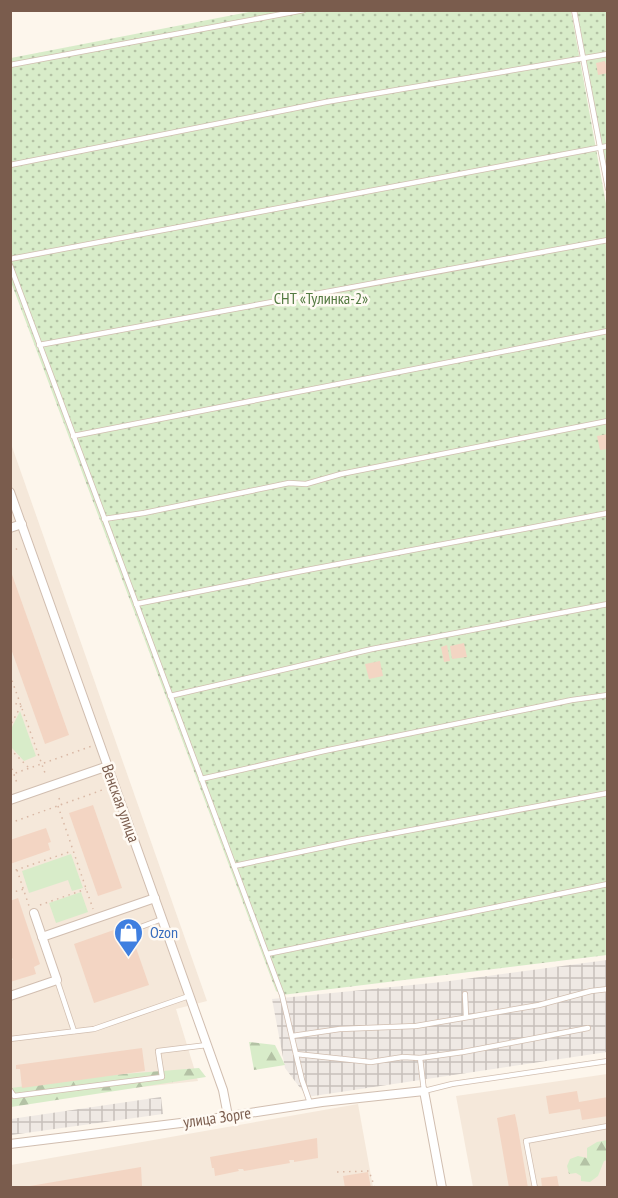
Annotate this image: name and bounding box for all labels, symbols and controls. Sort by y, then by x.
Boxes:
park label: СНТ «Тулинка-2» [274,288,368,308]
street label: Венская улица [98,761,144,845]
shop icon: Ozon [113,916,145,958]
place label: Ozon [150,922,178,942]
street label: улица Зорге [182,1102,252,1132]

